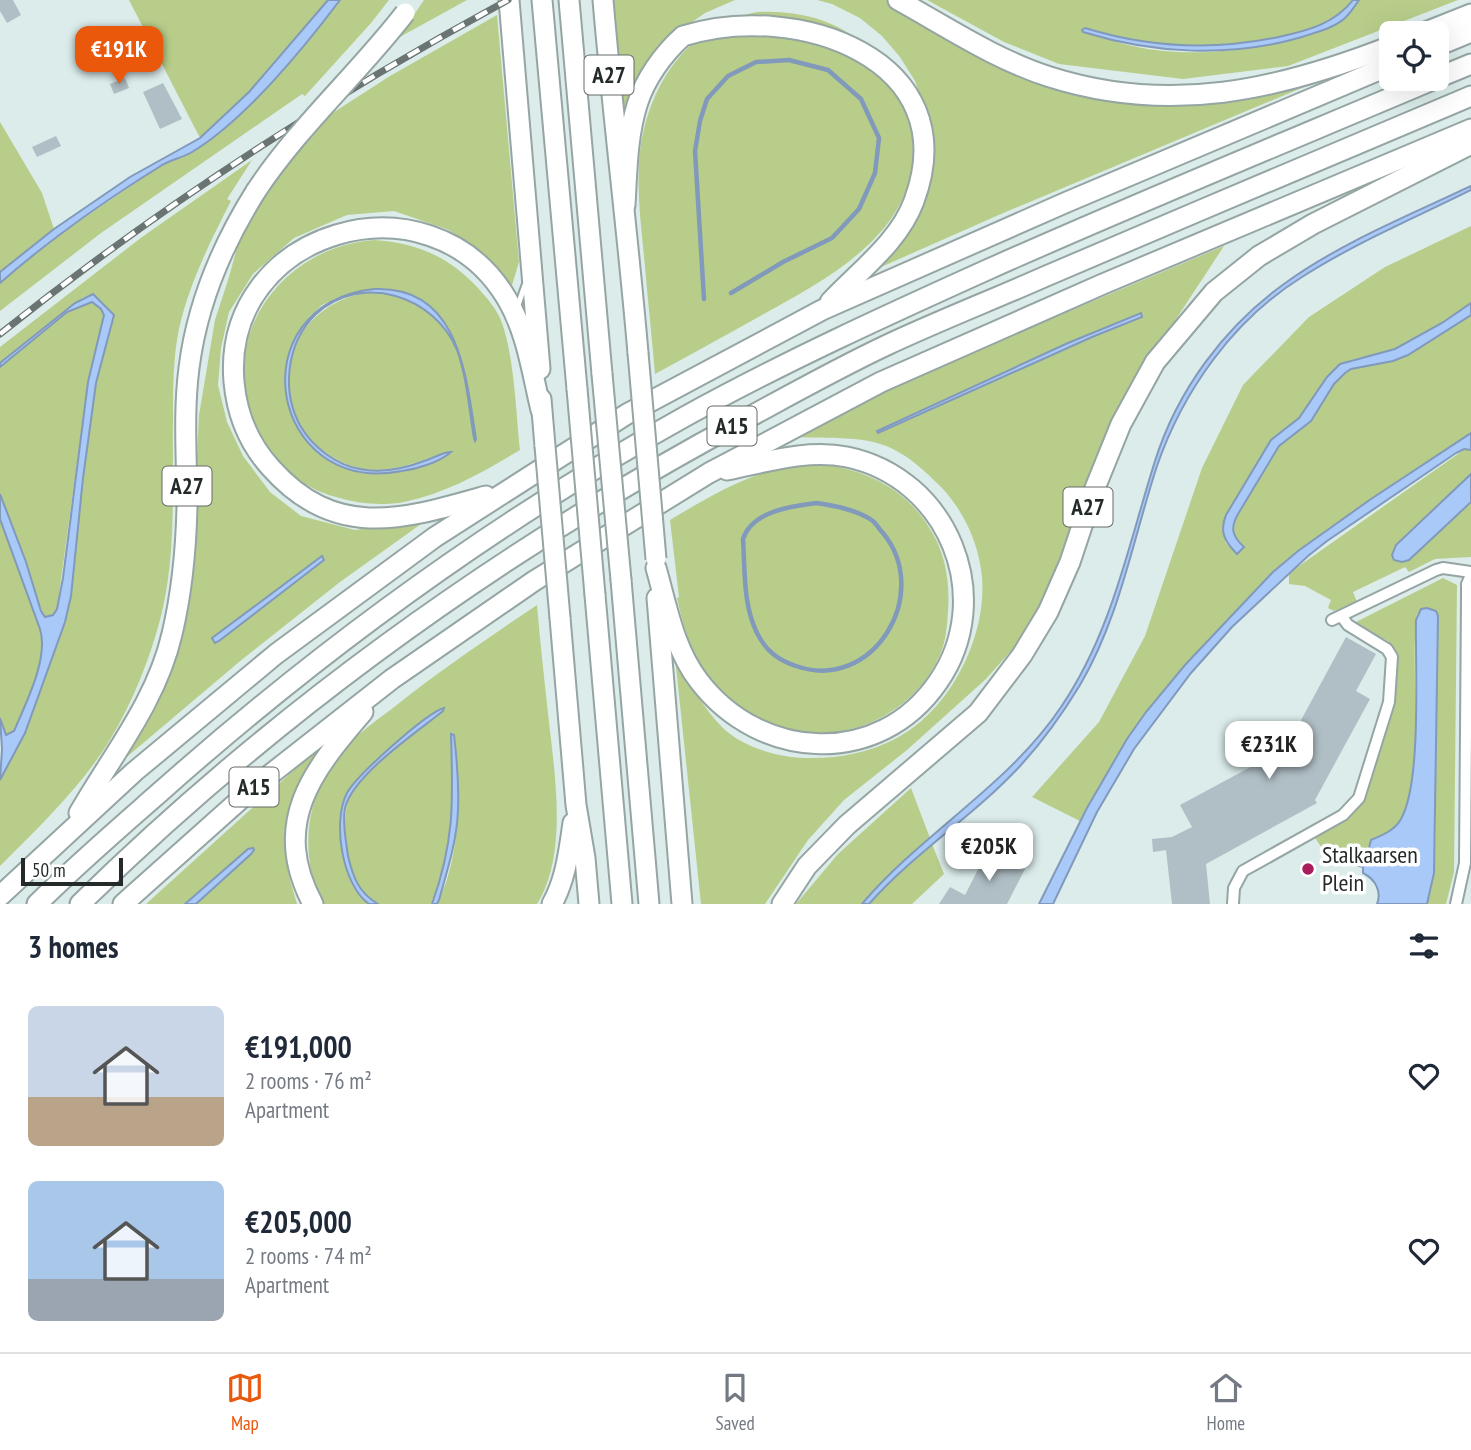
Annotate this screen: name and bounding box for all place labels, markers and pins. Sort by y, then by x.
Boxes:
pin: €191K [70,27,168,86]
pin: €231K [1220,722,1318,781]
pin: €205K [940,824,1038,883]
place label: Stalkaarsen Plein [1322,839,1418,898]
marker: Stalkaarsen Plein [1300,861,1316,877]

